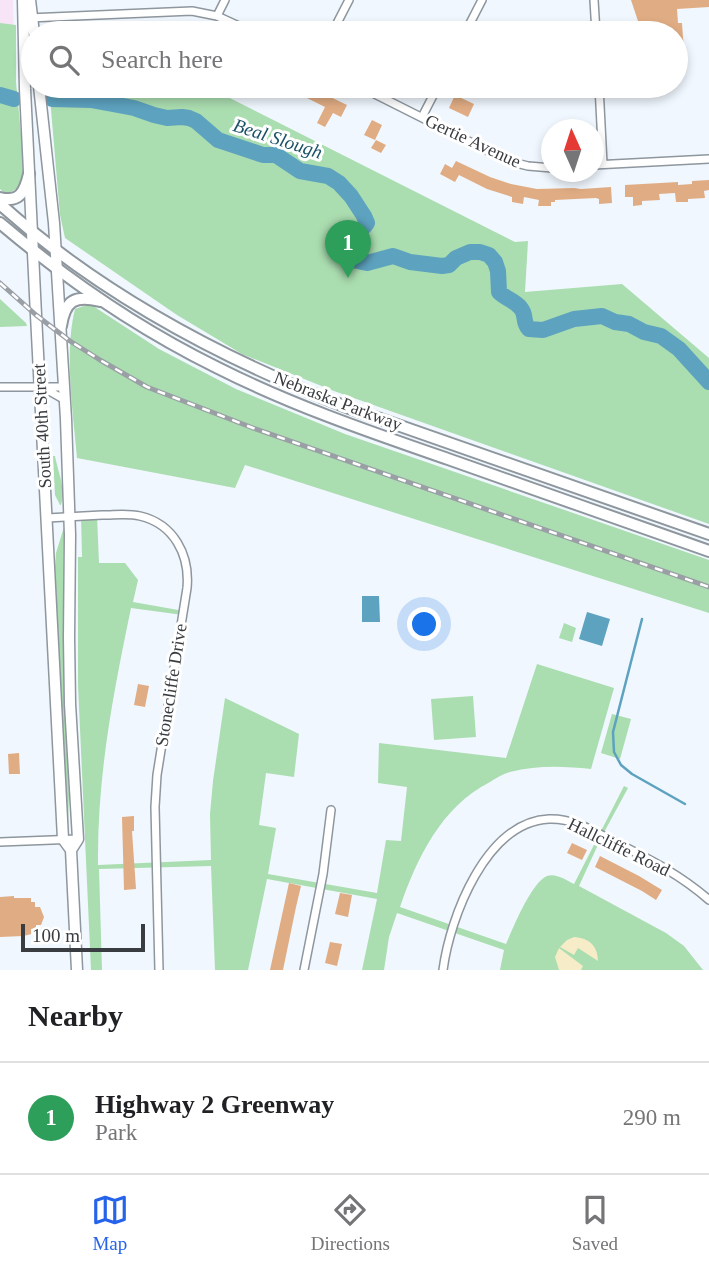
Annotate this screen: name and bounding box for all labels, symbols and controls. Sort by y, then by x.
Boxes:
search box [21,21,688,98]
icon: search [45,41,83,79]
text: Search here [101,45,223,74]
street label: Gertie Avenue [422,110,524,172]
water label: Beal Slough [231,114,325,163]
north arrow [541,119,604,182]
pin: 1 [325,220,371,278]
street label: South 40th Street [29,363,55,489]
street label: Nebraska Parkway [271,367,405,435]
your location [407,607,441,641]
street label: Stonecliffe Drive [151,622,191,748]
street label: Hallcliffe Road [565,814,673,880]
scale bar [21,921,145,953]
text: 100 m [32,925,80,946]
text: Nearby [28,999,123,1032]
text: Highway 2 Greenway [95,1090,334,1119]
text: 1 [45,1105,57,1130]
text: 290 m [623,1105,681,1130]
text: Park [95,1120,137,1145]
tab: Map [91,1191,129,1255]
tab: Directions [311,1191,390,1255]
tab: Saved [572,1191,618,1255]

